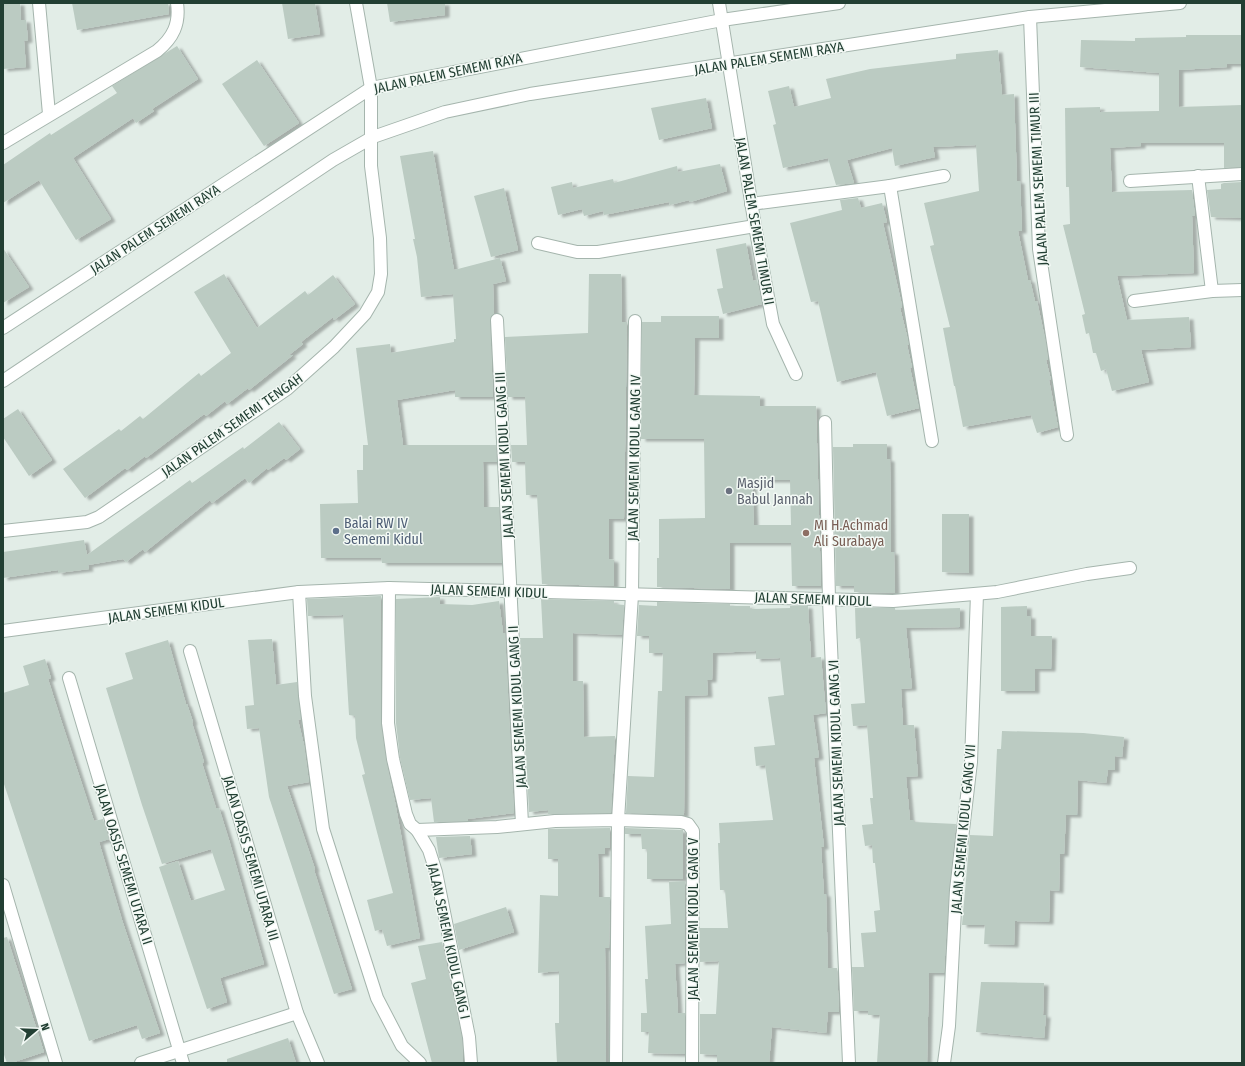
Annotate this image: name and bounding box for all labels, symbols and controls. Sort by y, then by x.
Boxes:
street label: JALAN PALEM SEMEMI RAYA [693,38,846,79]
street label: JALAN PALEM SEMEMI RAYA [372,49,524,98]
street label: JALAN PALEM SEMEMI TIMUR III [1025,92,1052,266]
street label: JALAN PALEM SEMEMI TIMUR II [731,136,778,306]
street label: JALAN PALEM SEMEMI RAYA [87,181,224,278]
street label: JALAN PALEM SEMEMI TENGAH [158,370,306,481]
street label: JALAN SEMEMI KIDUL GANG III [492,371,517,539]
street label: JALAN SEMEMI KIDUL GANG IV [625,374,644,541]
place label: Masjid Babul Jannah [737,475,813,508]
marker: Masjid Babul Jannah [724,486,734,496]
place label: Balai RW IV Sememi Kidul [344,515,423,548]
place label: MI H.Achmad Ali Surabaya [814,517,888,550]
marker: Balai RW IV Sememi Kidul [331,526,341,536]
marker: MI H.Achmad Ali Surabaya [801,528,811,538]
street label: JALAN SEMEMI KIDUL [430,581,548,602]
street label: JALAN SEMEMI KIDUL [754,589,872,610]
street label: JALAN SEMEMI KIDUL [107,594,225,627]
street label: JALAN SEMEMI KIDUL GANG II [505,625,530,789]
street label: JALAN SEMEMI KIDUL GANG VI [825,660,848,826]
street label: JALAN SEMEMI KIDUL GANG VII [948,744,979,914]
street label: JALAN OASIS SEMEMI UTARA III [219,774,282,943]
street label: JALAN OASIS SEMEMI UTARA II [91,782,156,947]
street label: JALAN SEMEMI KIDUL GANG V [685,837,702,1000]
street label: JALAN SEMEMI KIDUL GANG I [424,861,473,1021]
north arrow [16,1010,56,1050]
text: N [38,1022,52,1032]

